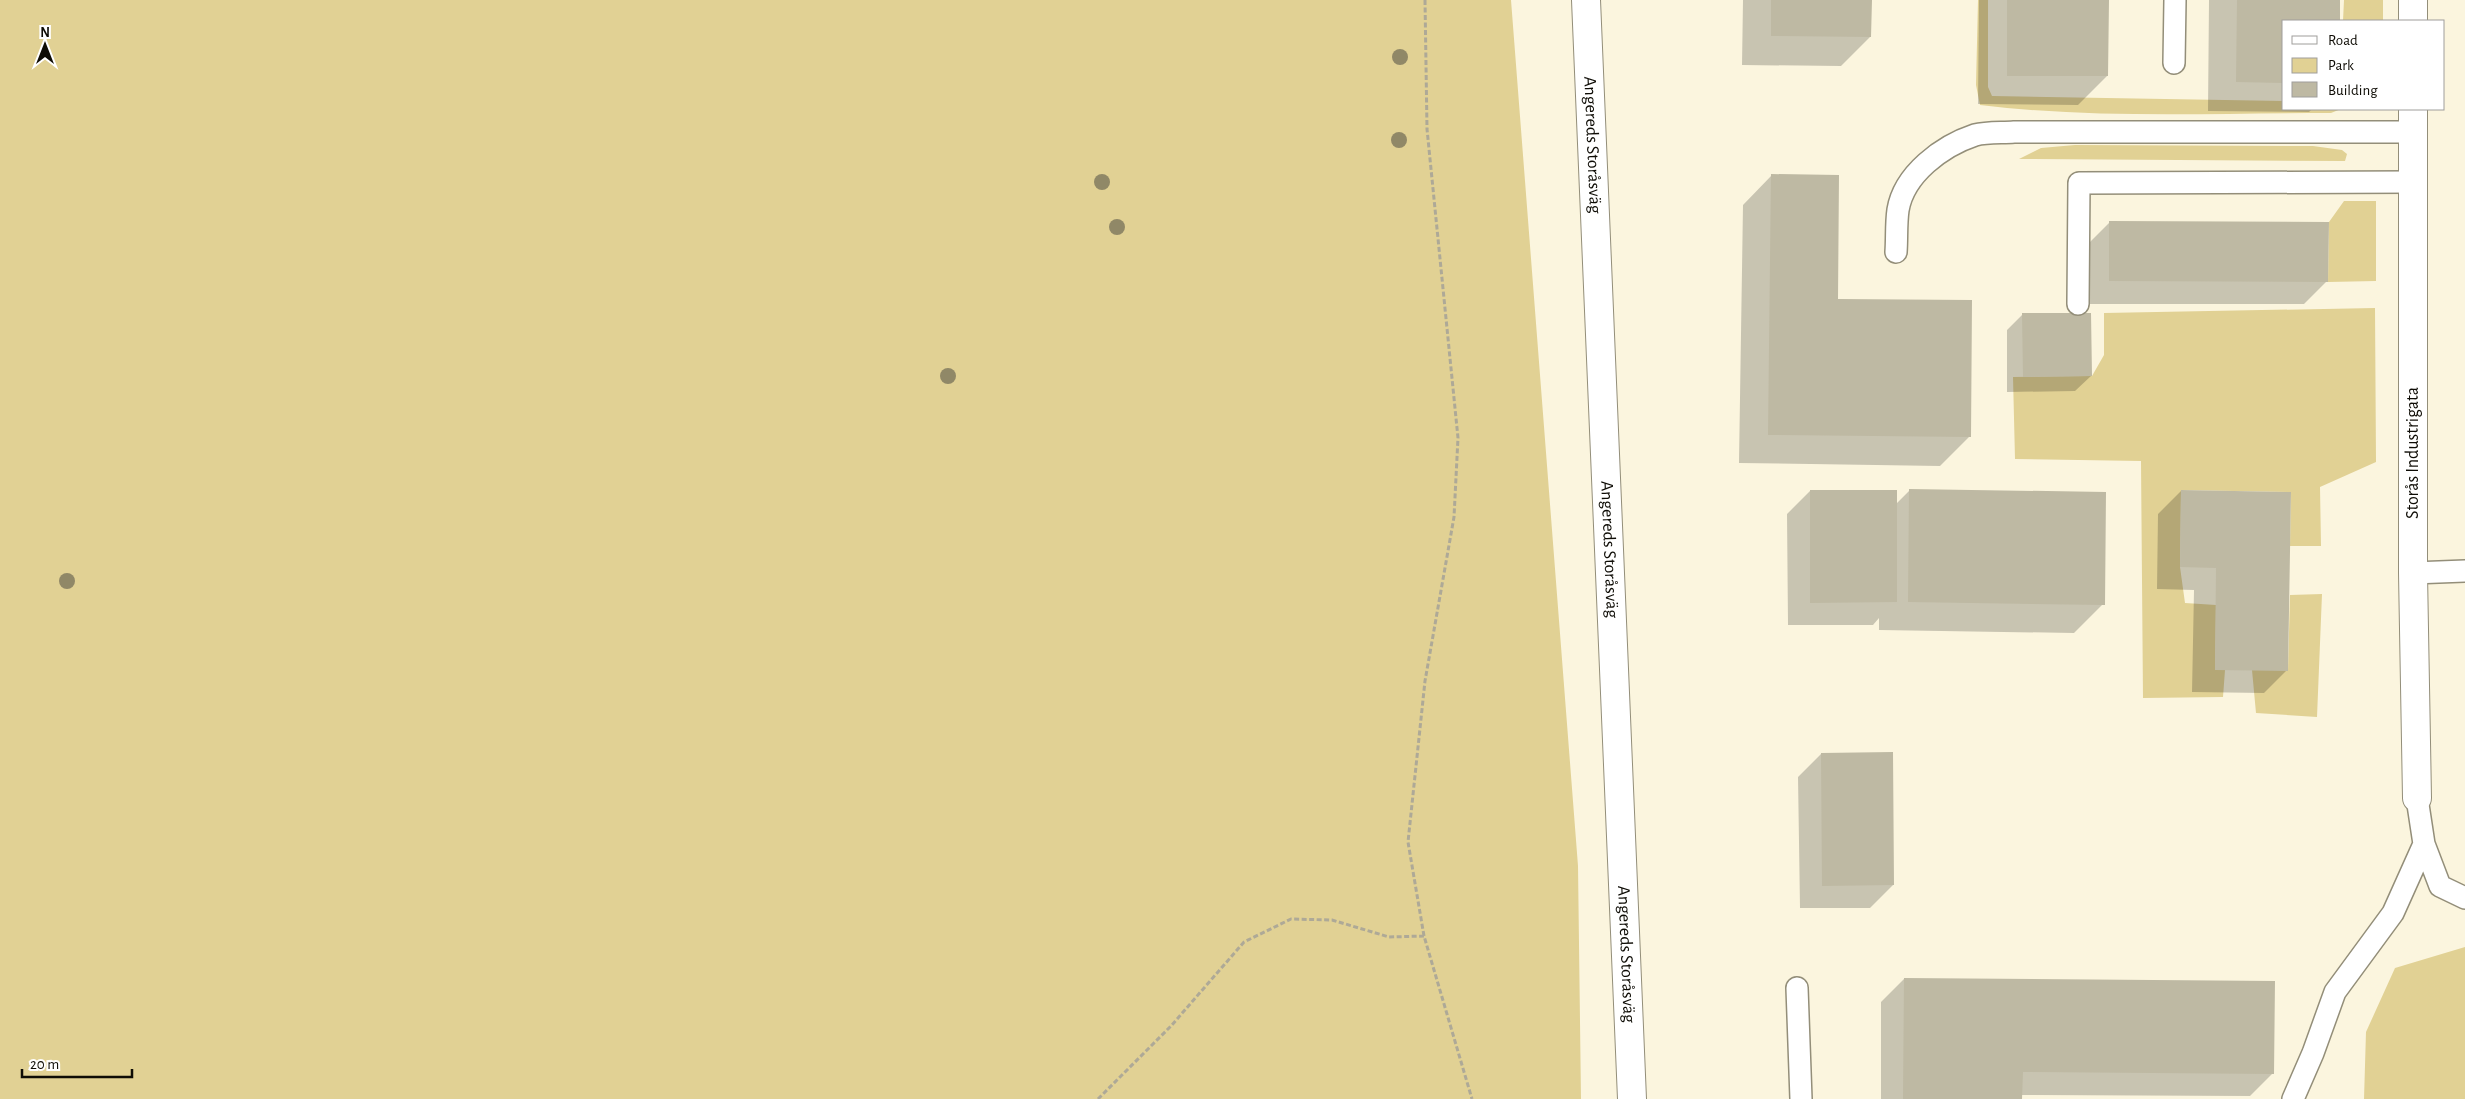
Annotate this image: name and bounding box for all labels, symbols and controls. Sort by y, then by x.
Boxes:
north arrow [20,20,70,70]
legend [2282,20,2445,110]
text: N [40,26,50,40]
text: Road [2328,33,2358,48]
text: Park [2328,58,2354,73]
street label: Angereds Storåsväg [1580,76,1604,214]
text: Building [2328,83,2378,98]
street label: Storås Industrigata [2404,387,2422,519]
street label: Angereds Storåsväg [1597,480,1621,619]
street label: Angereds Storåsväg [1614,885,1638,1023]
scale bar [22,1046,132,1078]
text: 20 m [30,1057,59,1072]

